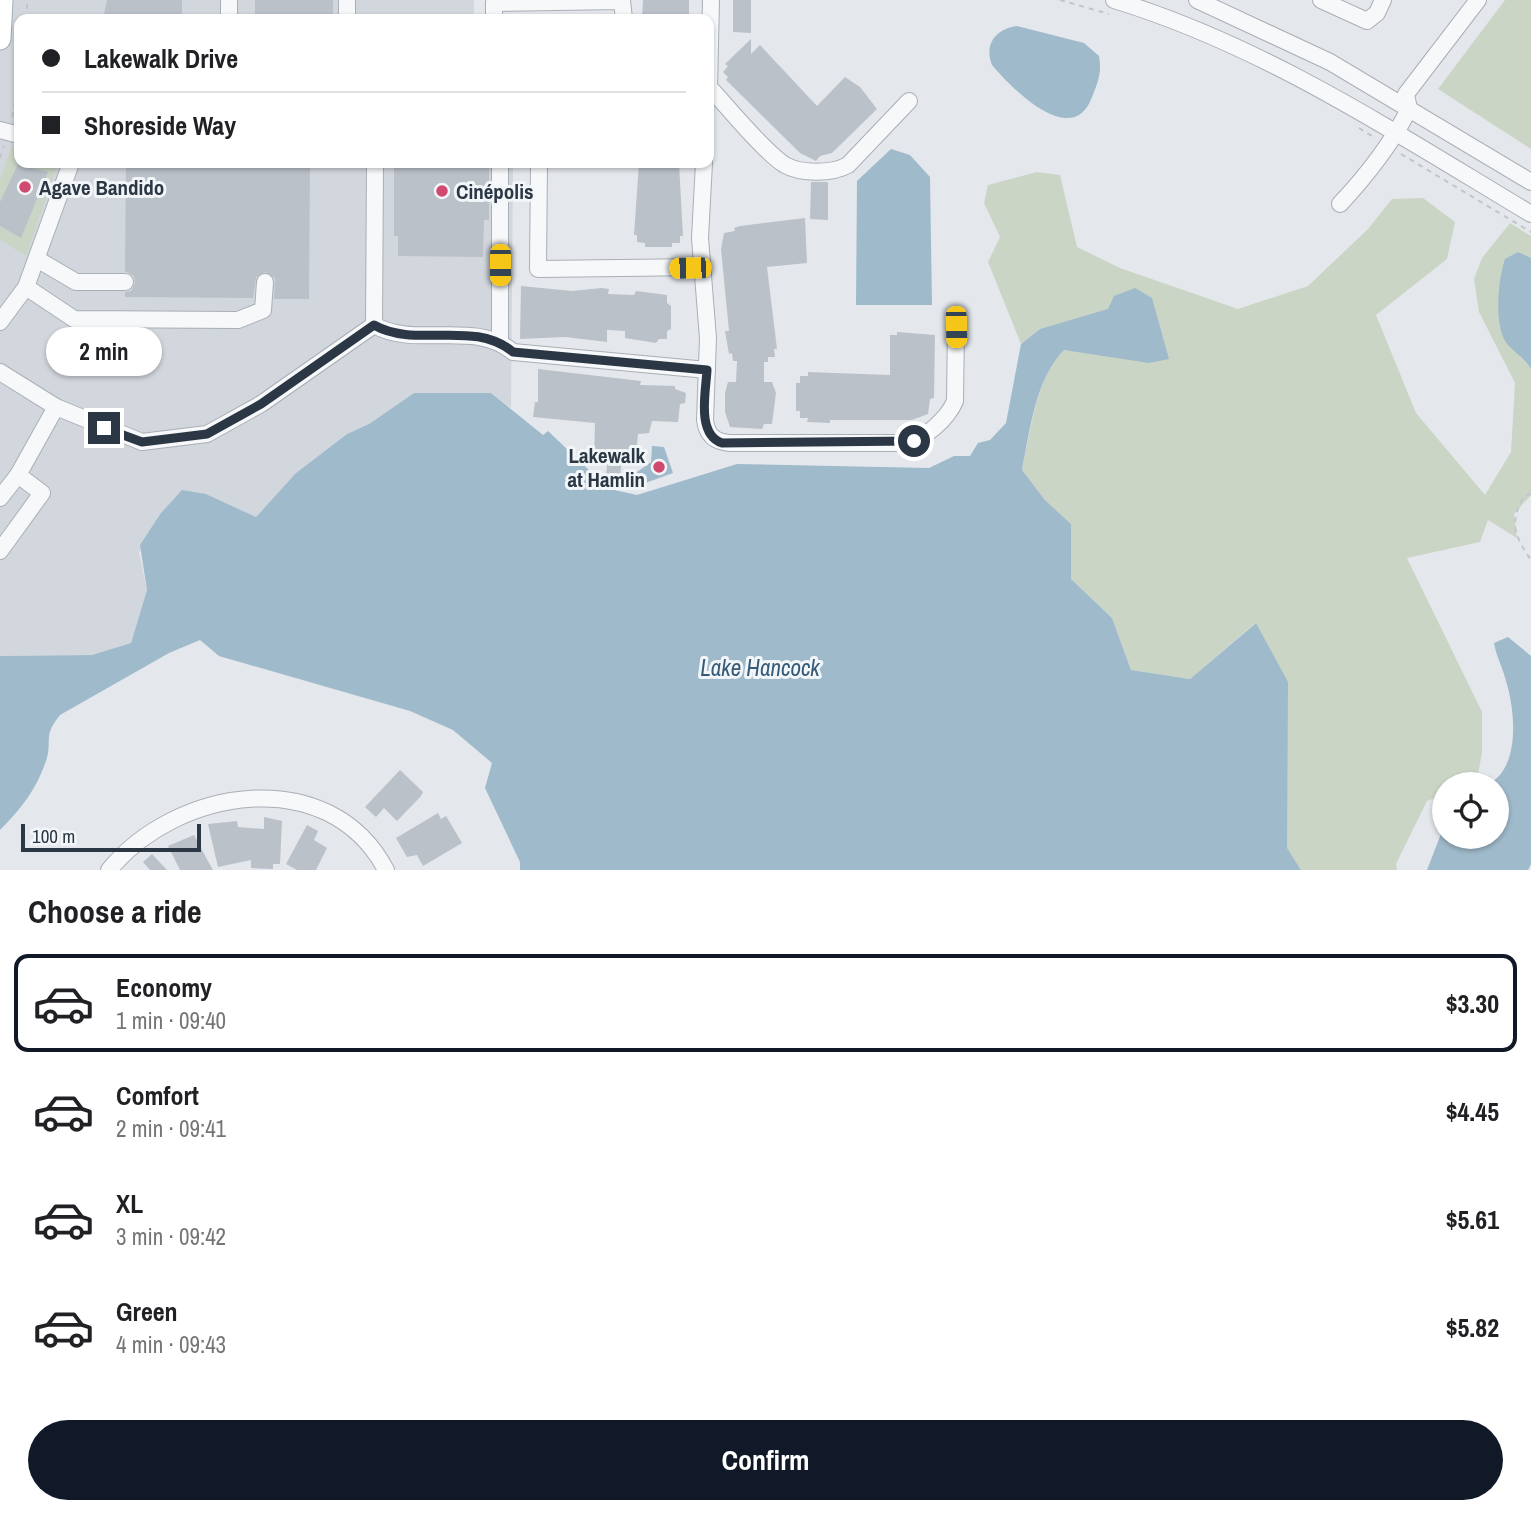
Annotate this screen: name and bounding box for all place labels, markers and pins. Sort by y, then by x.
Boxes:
place label: Agave Bandido [39,173,164,202]
place label: Cinépolis [456,177,534,206]
marker: Agave Bandido [17,179,33,195]
marker: Cinépolis [434,183,450,199]
place label: Lakewalk at Hamlin [567,441,645,494]
marker: Lakewalk at Hamlin [651,459,667,475]

